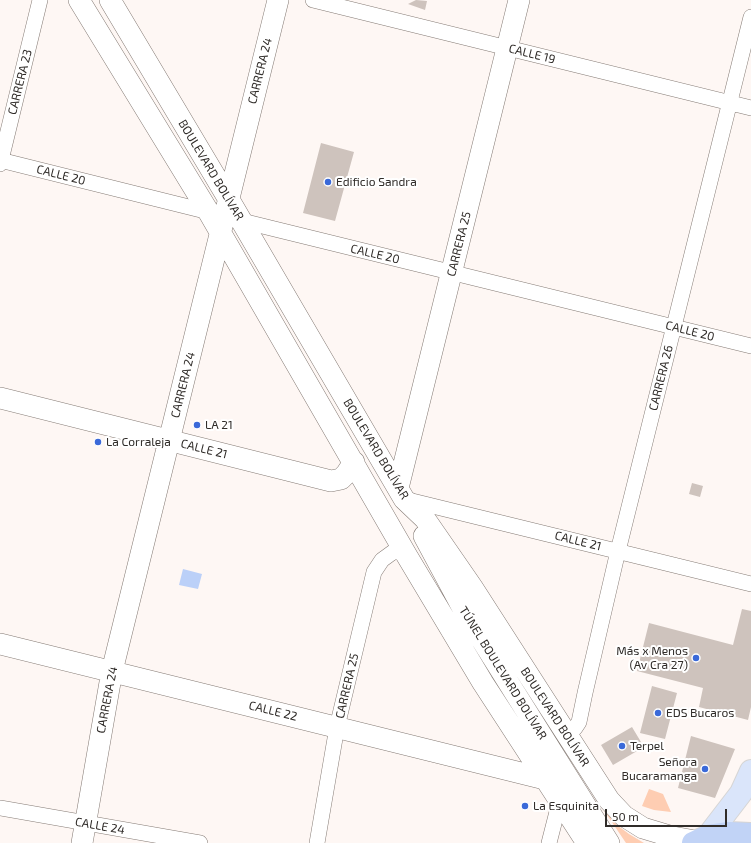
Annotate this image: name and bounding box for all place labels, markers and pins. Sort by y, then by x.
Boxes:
place label: Edificio Sandra [336,175,417,189]
marker: Edificio Sandra [323,177,333,187]
place label: LA 21 [205,418,233,432]
marker: LA 21 [192,420,202,430]
place label: La Corraleja [106,435,171,449]
marker: La Corraleja [93,437,103,447]
place label: Más x Menos (Av Cra 27) [616,644,688,672]
marker: Más x Menos (Av Cra 27) [691,653,701,663]
place label: EDS Bucaros [666,706,734,720]
marker: EDS Bucaros [653,708,663,718]
place label: Terpel [630,739,664,753]
marker: Terpel [617,741,627,751]
place label: Señora Bucaramanga [622,755,697,783]
marker: Señora Bucaramanga [700,764,710,774]
place label: La Esquinita [533,799,599,813]
marker: La Esquinita [520,801,530,811]

